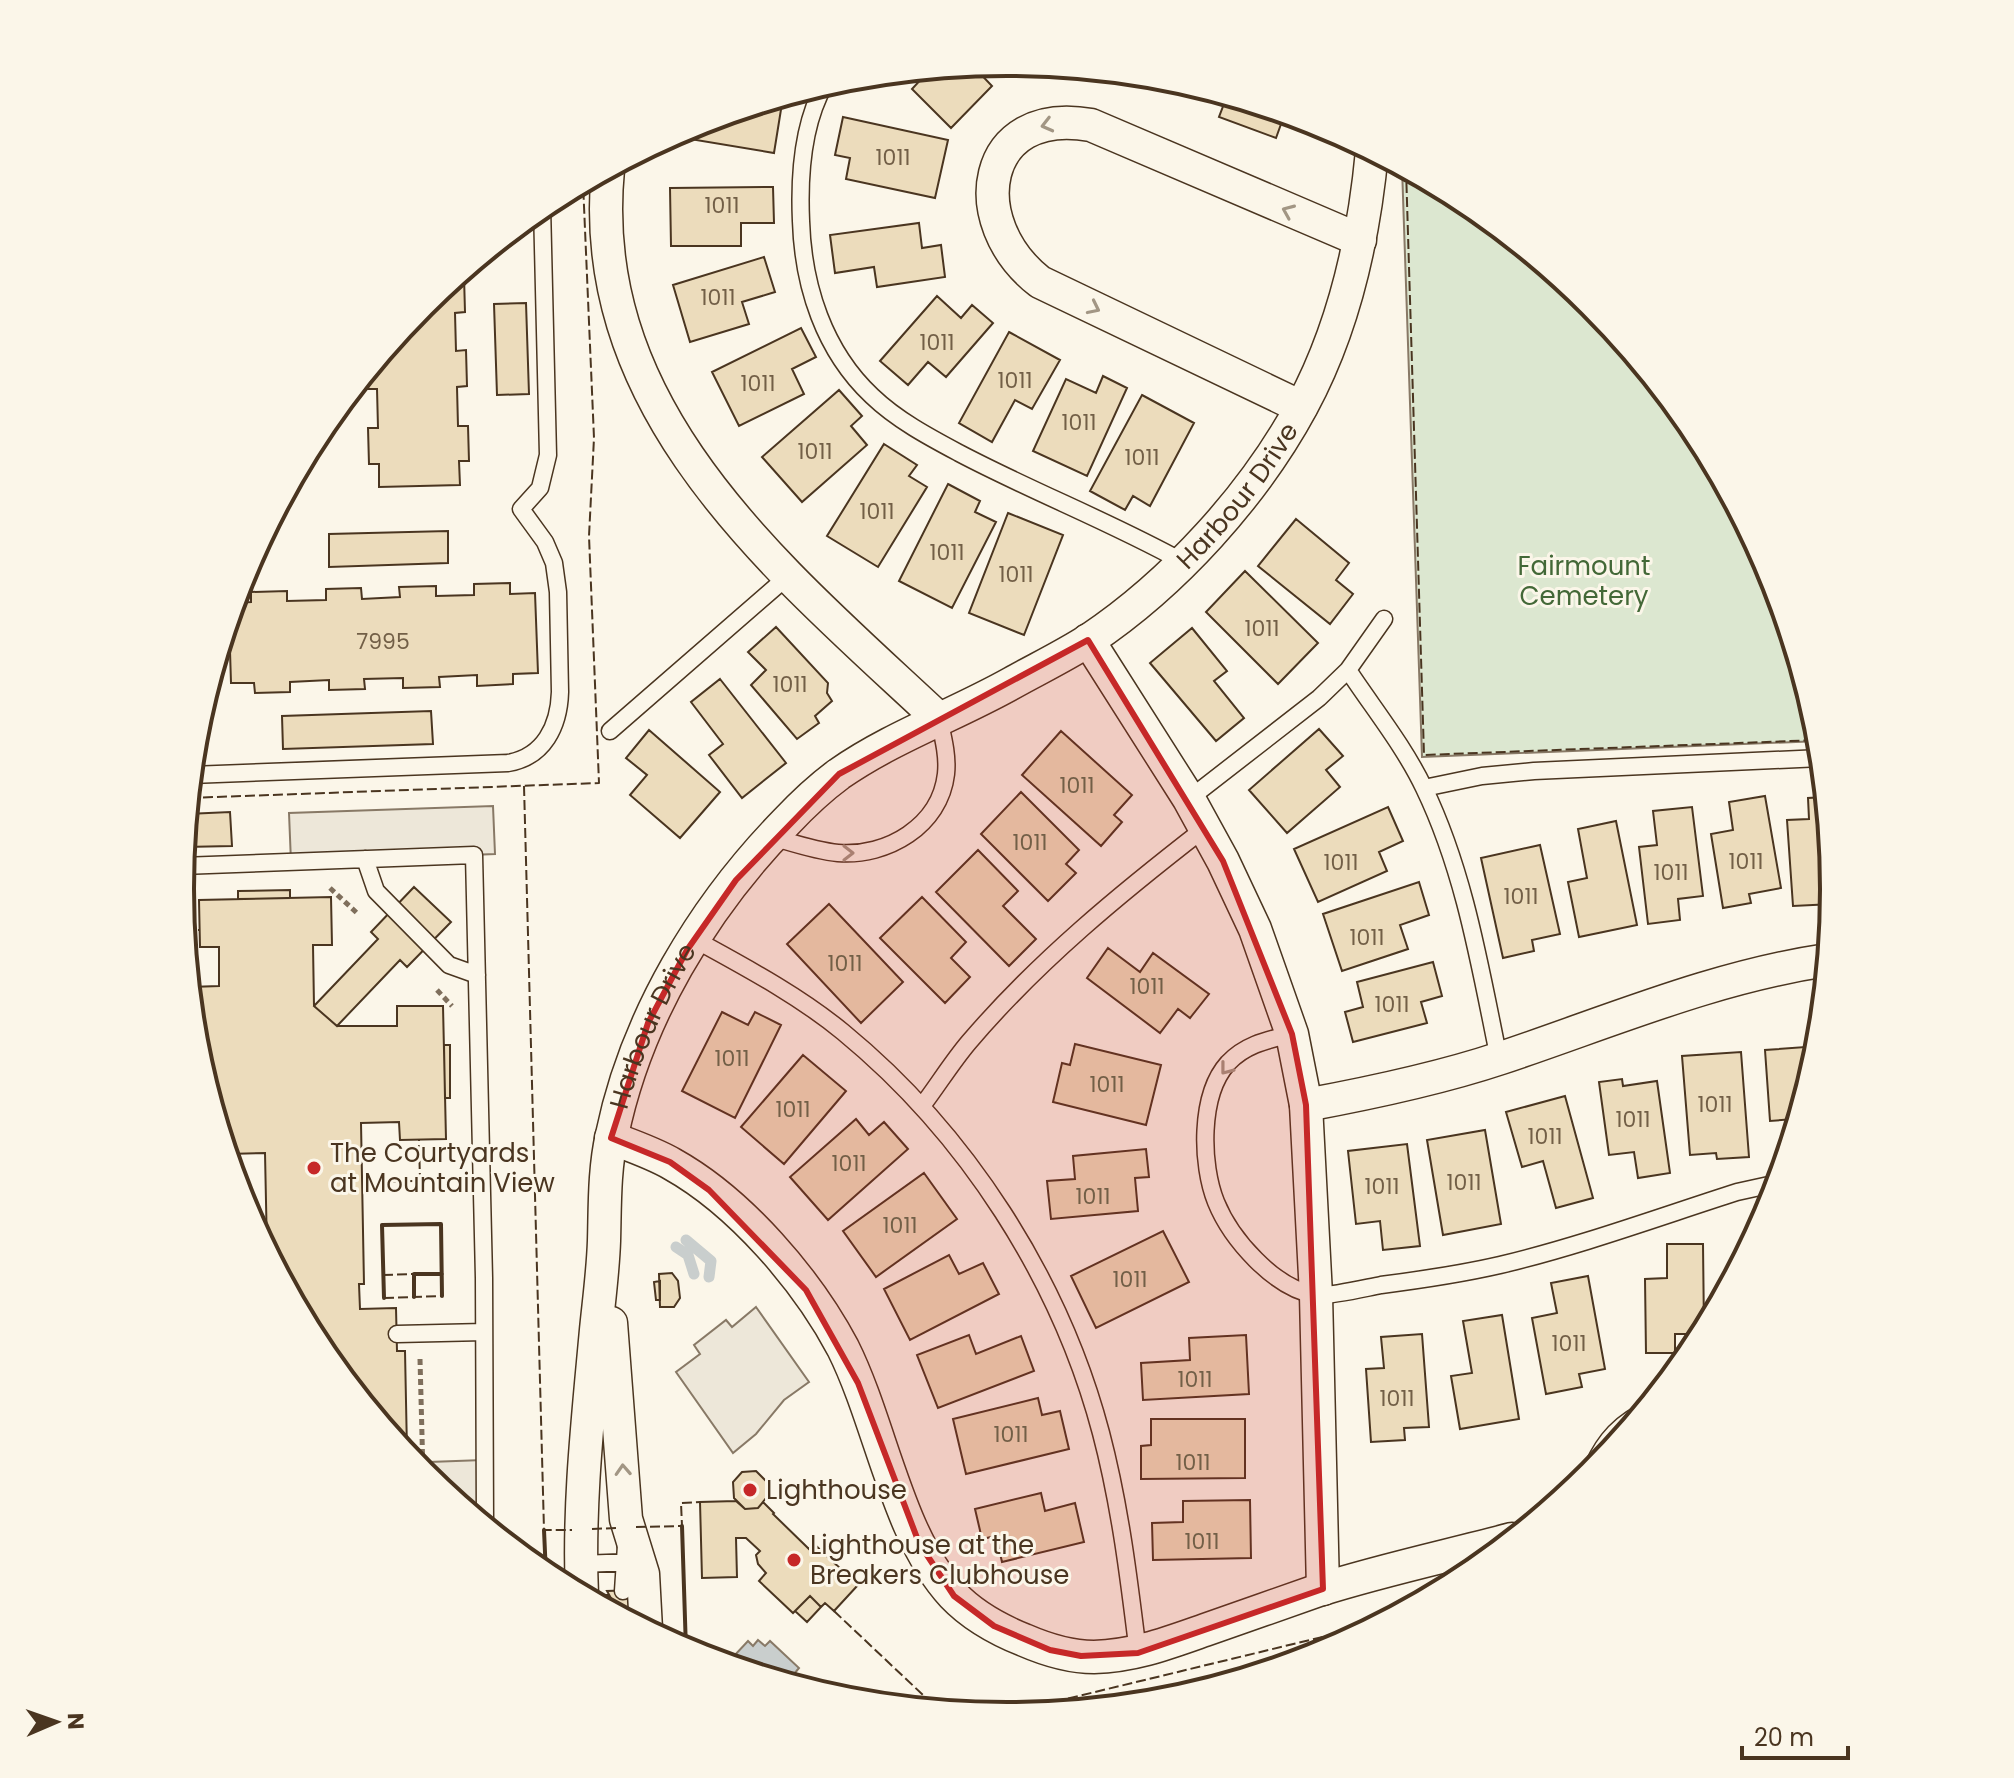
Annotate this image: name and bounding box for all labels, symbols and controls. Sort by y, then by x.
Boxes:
one-way arrow [1040,116,1054,133]
house number: 1011 [876,142,910,173]
house number: 1011 [705,190,739,221]
one-way arrow [1282,204,1296,220]
house number: 1011 [701,282,735,313]
one-way arrow [1086,298,1101,313]
house number: 1011 [920,327,954,358]
house number: 1011 [998,365,1032,396]
house number: 1011 [741,368,775,399]
house number: 1011 [1062,407,1096,438]
street label: Harbour Drive [1168,416,1307,577]
house number: 1011 [798,436,832,467]
house number: 1011 [1125,442,1159,473]
house number: 1011 [860,496,894,527]
house number: 1011 [930,537,964,568]
park label: Fairmount Cemetery [1518,548,1650,614]
house number: 1011 [999,559,1033,590]
house number: 1011 [1245,613,1279,644]
house number: 7995 [356,626,410,657]
house number: 1011 [773,669,807,700]
house number: 1011 [1060,770,1094,801]
house number: 1011 [1013,827,1047,858]
one-way arrow [842,844,855,861]
house number: 1011 [1729,846,1763,877]
house number: 1011 [1324,847,1358,878]
house number: 1011 [1654,857,1688,888]
house number: 1011 [1504,881,1538,912]
house number: 1011 [1350,922,1384,953]
street label: Harbour Drive [601,936,705,1113]
house number: 1011 [828,948,862,979]
house number: 1011 [1130,971,1164,1002]
house number: 1011 [1375,989,1409,1020]
house number: 1011 [715,1043,749,1074]
one-way arrow [1222,1060,1236,1075]
house number: 1011 [1090,1069,1124,1100]
house number: 1011 [1698,1089,1732,1120]
house number: 1011 [776,1094,810,1125]
house number: 1011 [1616,1104,1650,1135]
house number: 1011 [1528,1121,1562,1152]
place label: The Courtyards at Mountain View [330,1135,555,1201]
house number: 1011 [832,1148,866,1179]
marker: The Courtyards at Mountain View [305,1159,323,1177]
house number: 1011 [1447,1167,1481,1198]
house number: 1011 [1365,1171,1399,1202]
house number: 1011 [1076,1181,1110,1212]
house number: 1011 [883,1210,917,1241]
house number: 1011 [1113,1264,1147,1295]
house number: 1011 [1552,1328,1586,1359]
house number: 1011 [1178,1364,1212,1395]
house number: 1011 [1380,1383,1414,1414]
house number: 1011 [994,1419,1028,1450]
house number: 1011 [1176,1447,1210,1478]
one-way arrow [615,1463,632,1476]
place label: Lighthouse [766,1472,907,1508]
marker: Lighthouse [741,1481,759,1499]
house number: 1011 [1185,1526,1219,1557]
place label: Lighthouse at the Breakers Clubhouse [810,1527,1069,1593]
marker: Lighthouse at the Breakers Clubhouse [785,1551,803,1569]
north arrow [16,1682,96,1762]
scale bar [1742,1710,1848,1760]
text: N [60,1713,91,1730]
text: 20 m [1754,1721,1814,1754]

